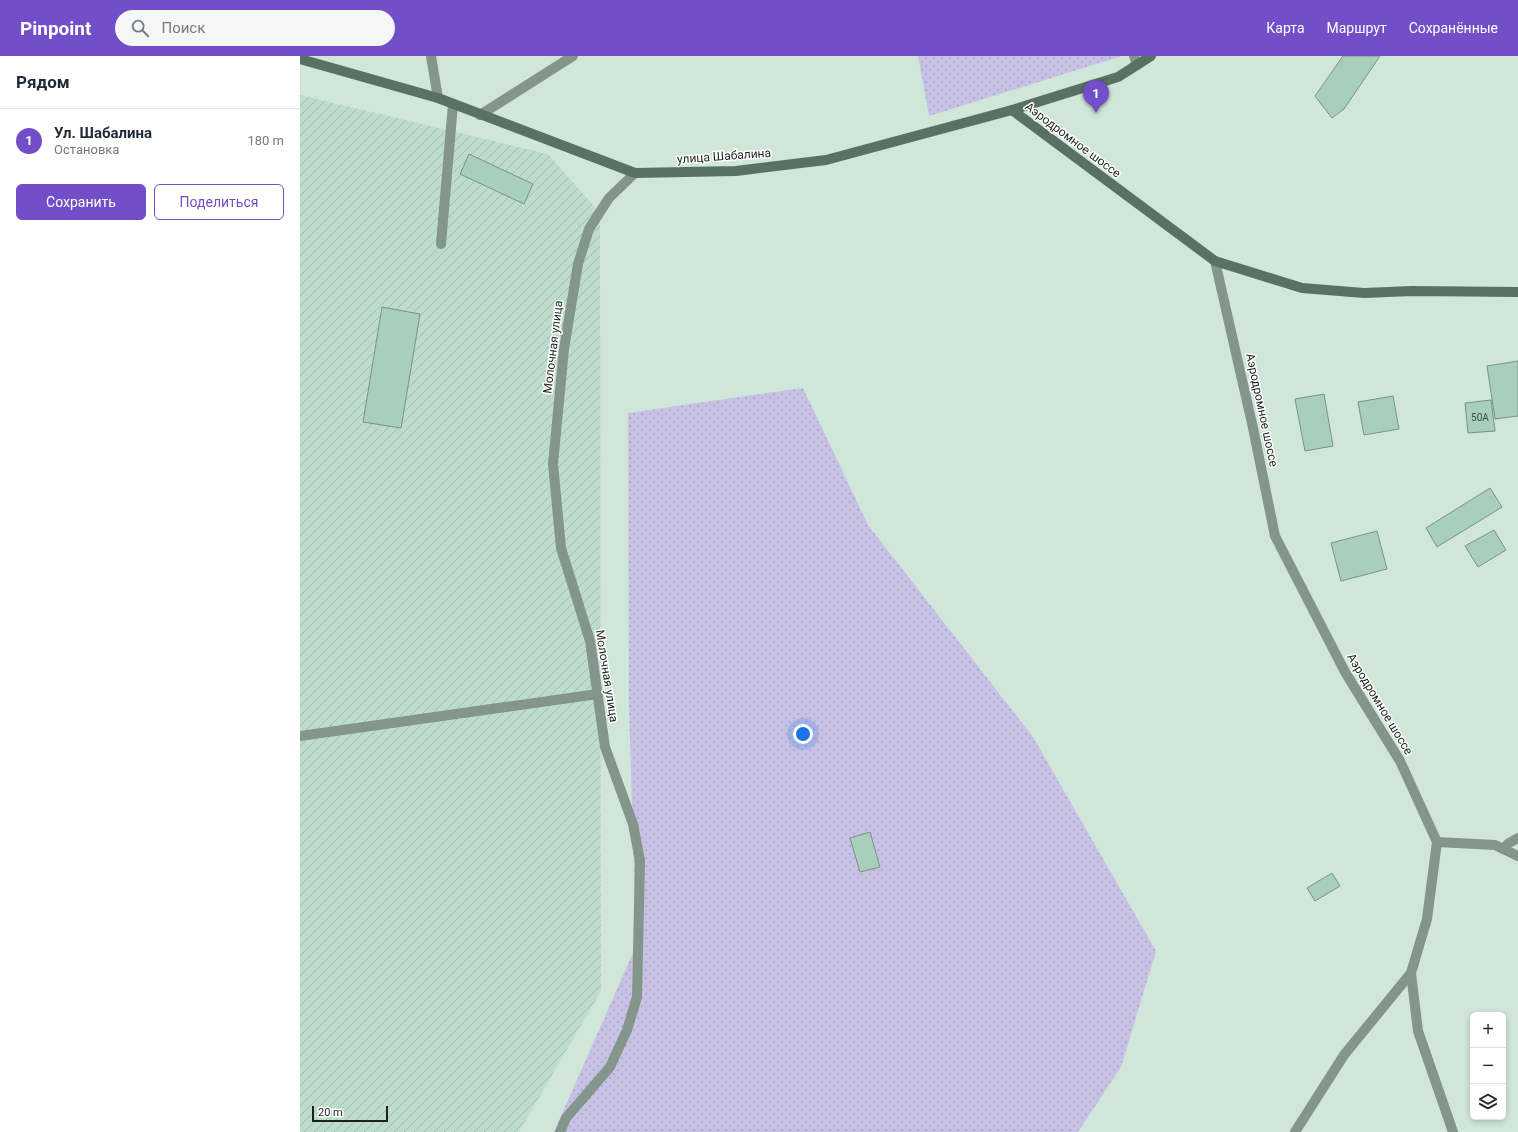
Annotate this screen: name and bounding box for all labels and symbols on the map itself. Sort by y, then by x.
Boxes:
pin: 1 [1083,80,1109,113]
street label: Аэродромное шоссе [1023,100,1123,180]
street label: улица Шабалина [677,146,771,166]
street label: Молочная улица [540,300,566,394]
street label: Аэродромное шоссе [1243,352,1281,468]
house number: 50А [1471,412,1489,423]
street label: Молочная улица [593,629,621,723]
street label: Аэродромное шоссе [1344,651,1416,757]
your location [793,724,813,744]
scale bar [312,1104,388,1123]

